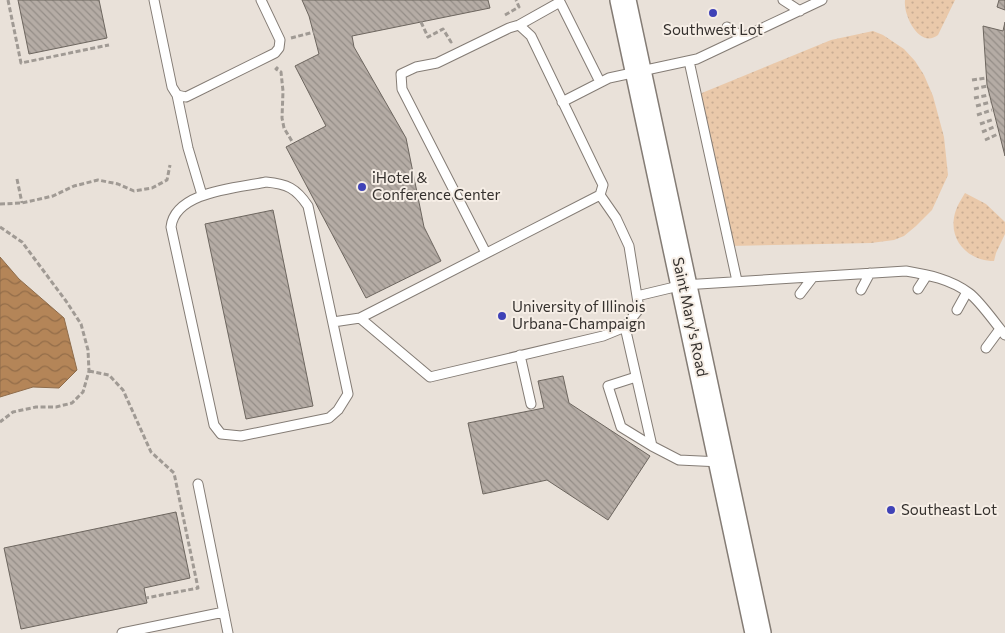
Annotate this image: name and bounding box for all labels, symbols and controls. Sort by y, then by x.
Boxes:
marker: Southwest Lot [707,7,719,19]
place label: Southwest Lot [663,20,763,38]
place label: iHotel & Conference Center [372,168,500,203]
marker: iHotel & Conference Center [356,181,368,193]
street label: Saint Mary's Road [670,255,712,378]
place label: University of Illinois Urbana-Champaign [512,297,646,332]
marker: University of Illinois Urbana-Champaign [496,310,508,322]
place label: Southeast Lot [901,500,997,518]
marker: Southeast Lot [885,504,897,516]

